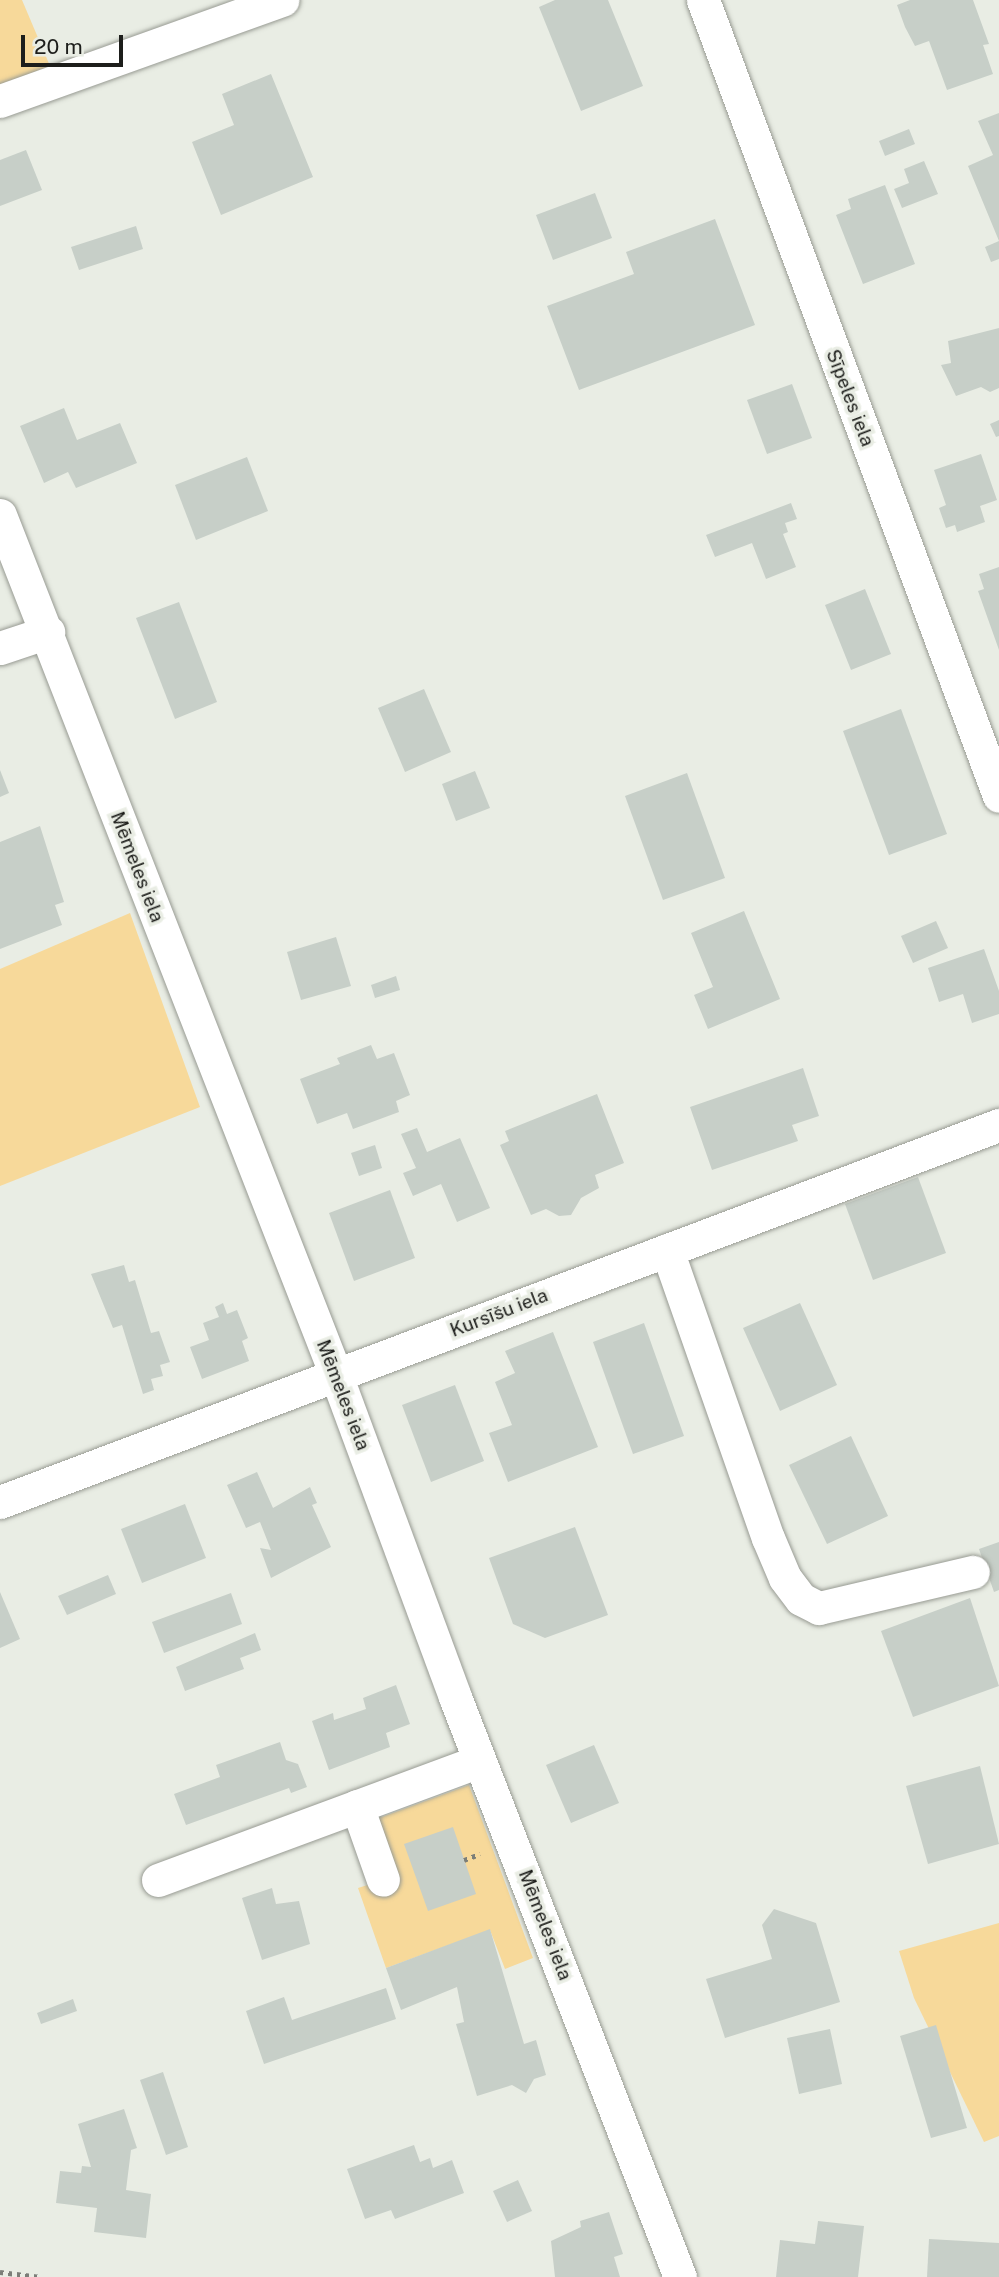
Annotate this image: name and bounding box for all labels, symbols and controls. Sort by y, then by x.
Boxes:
scale bar [24,21,126,65]
text: 20 m [34,34,83,59]
street label: Sīpeles iela [821,346,879,450]
street label: Mēmeles iela [105,809,169,925]
street label: Kursīšu iela [447,1284,551,1342]
street label: Mēmeles iela [311,1337,375,1453]
street label: Mēmeles iela [513,1867,577,1983]

